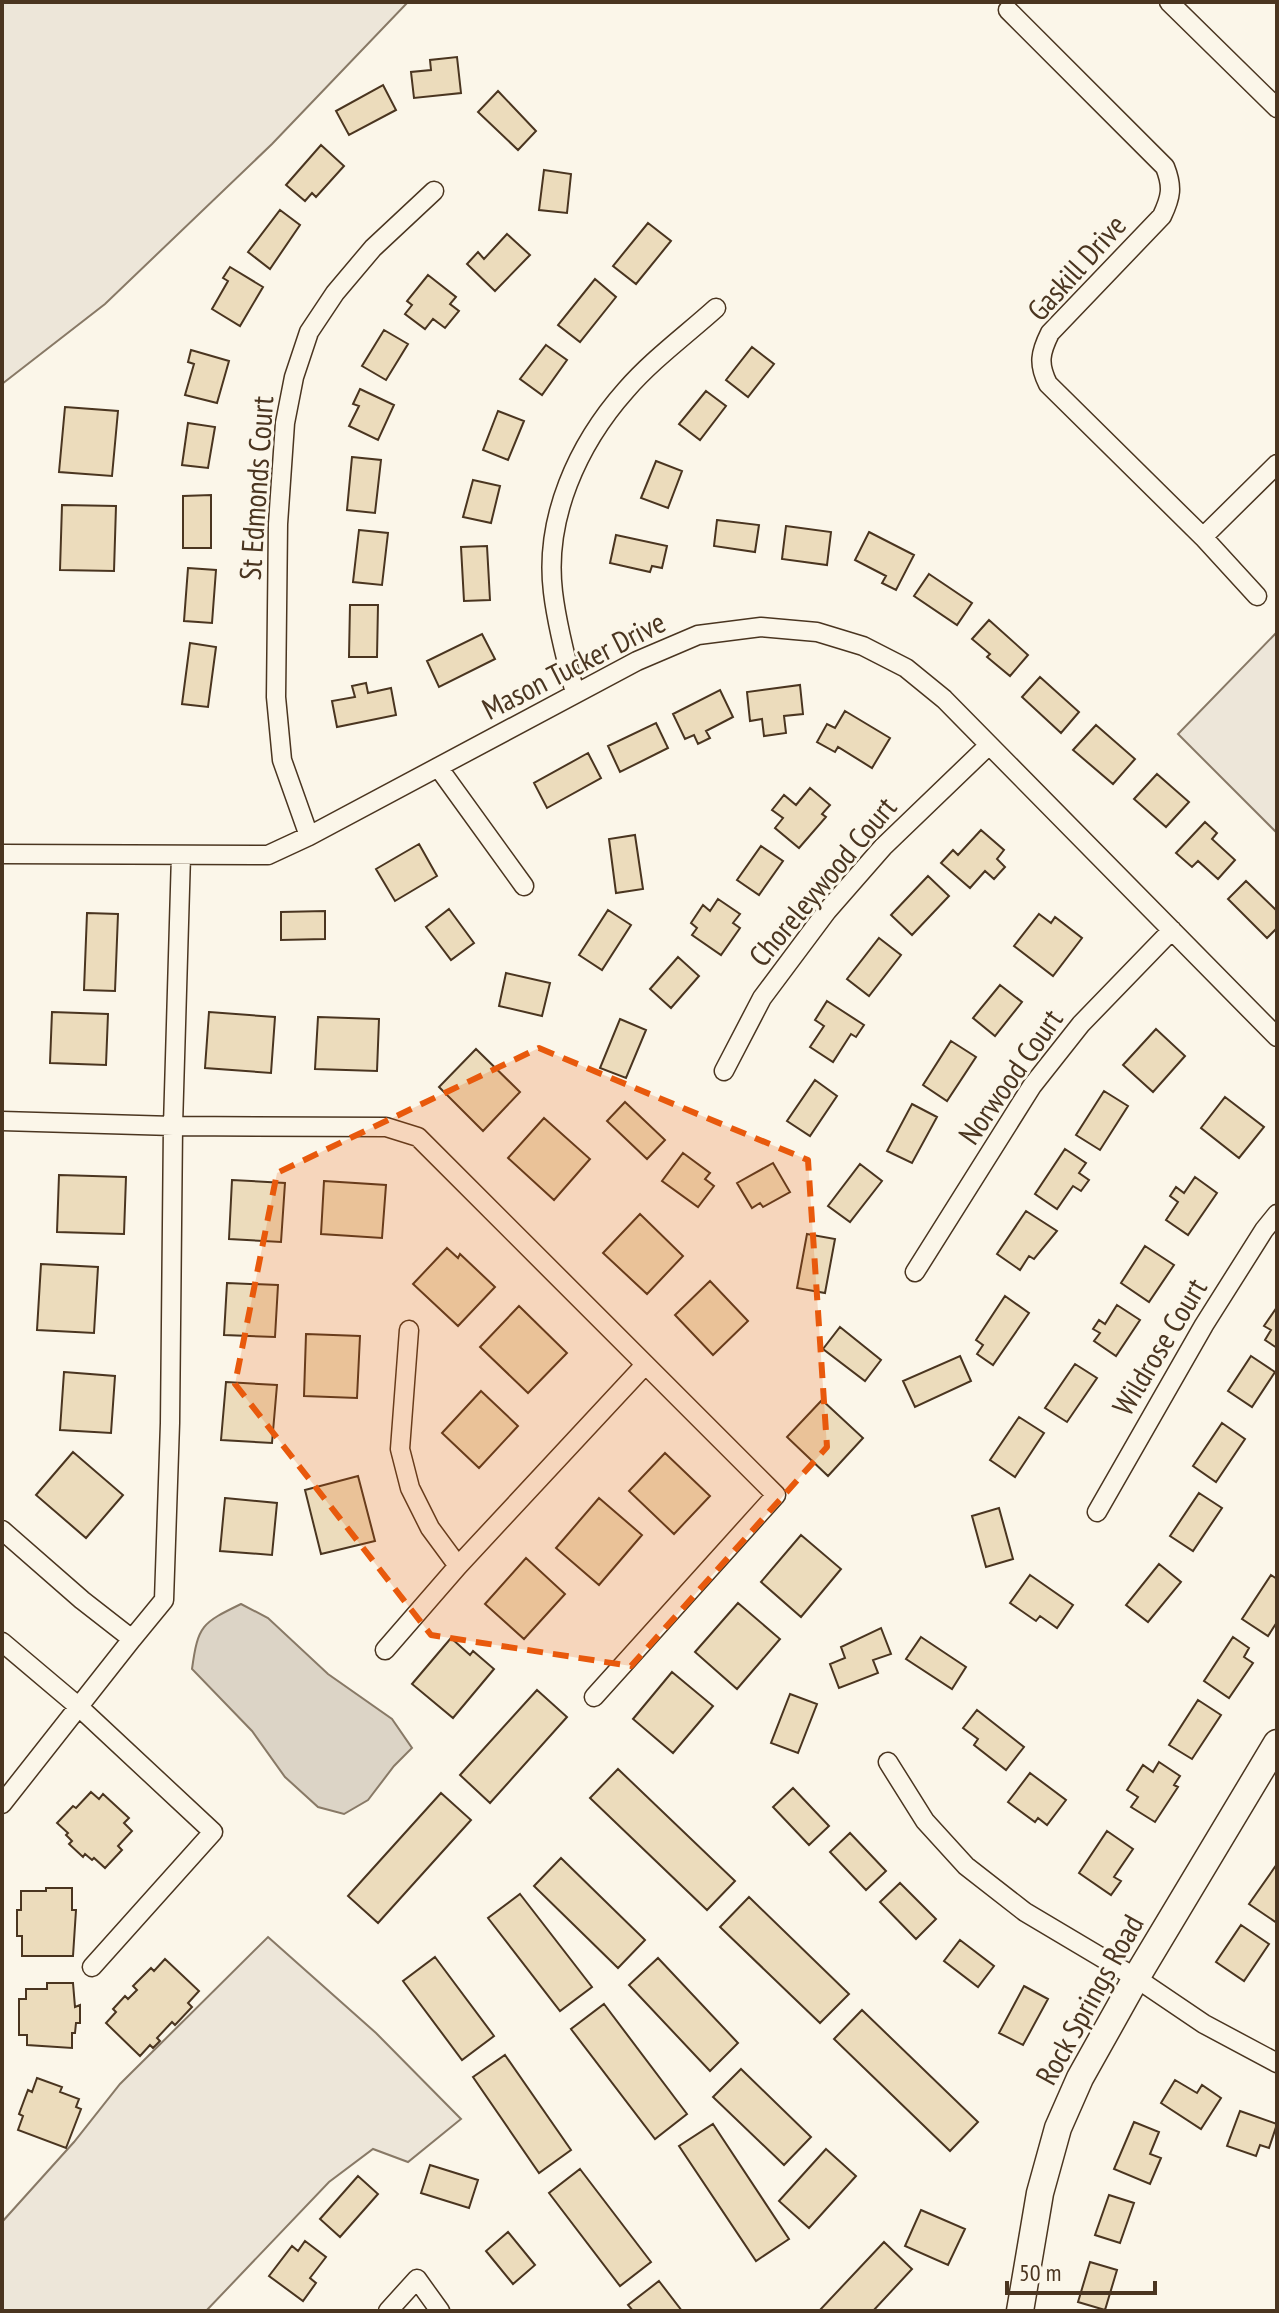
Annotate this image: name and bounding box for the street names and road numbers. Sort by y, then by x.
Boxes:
street label: Gaskill Drive [1018,206,1134,328]
street label: St Edmonds Court [230,394,281,581]
street label: Mason Tucker Drive [475,602,671,728]
street label: Choreleywood Court [740,788,905,974]
street label: Norwood Court [949,1000,1071,1151]
street label: Wildrose Court [1103,1270,1215,1422]
street label: Rock Springs Road [1026,1907,1151,2091]

